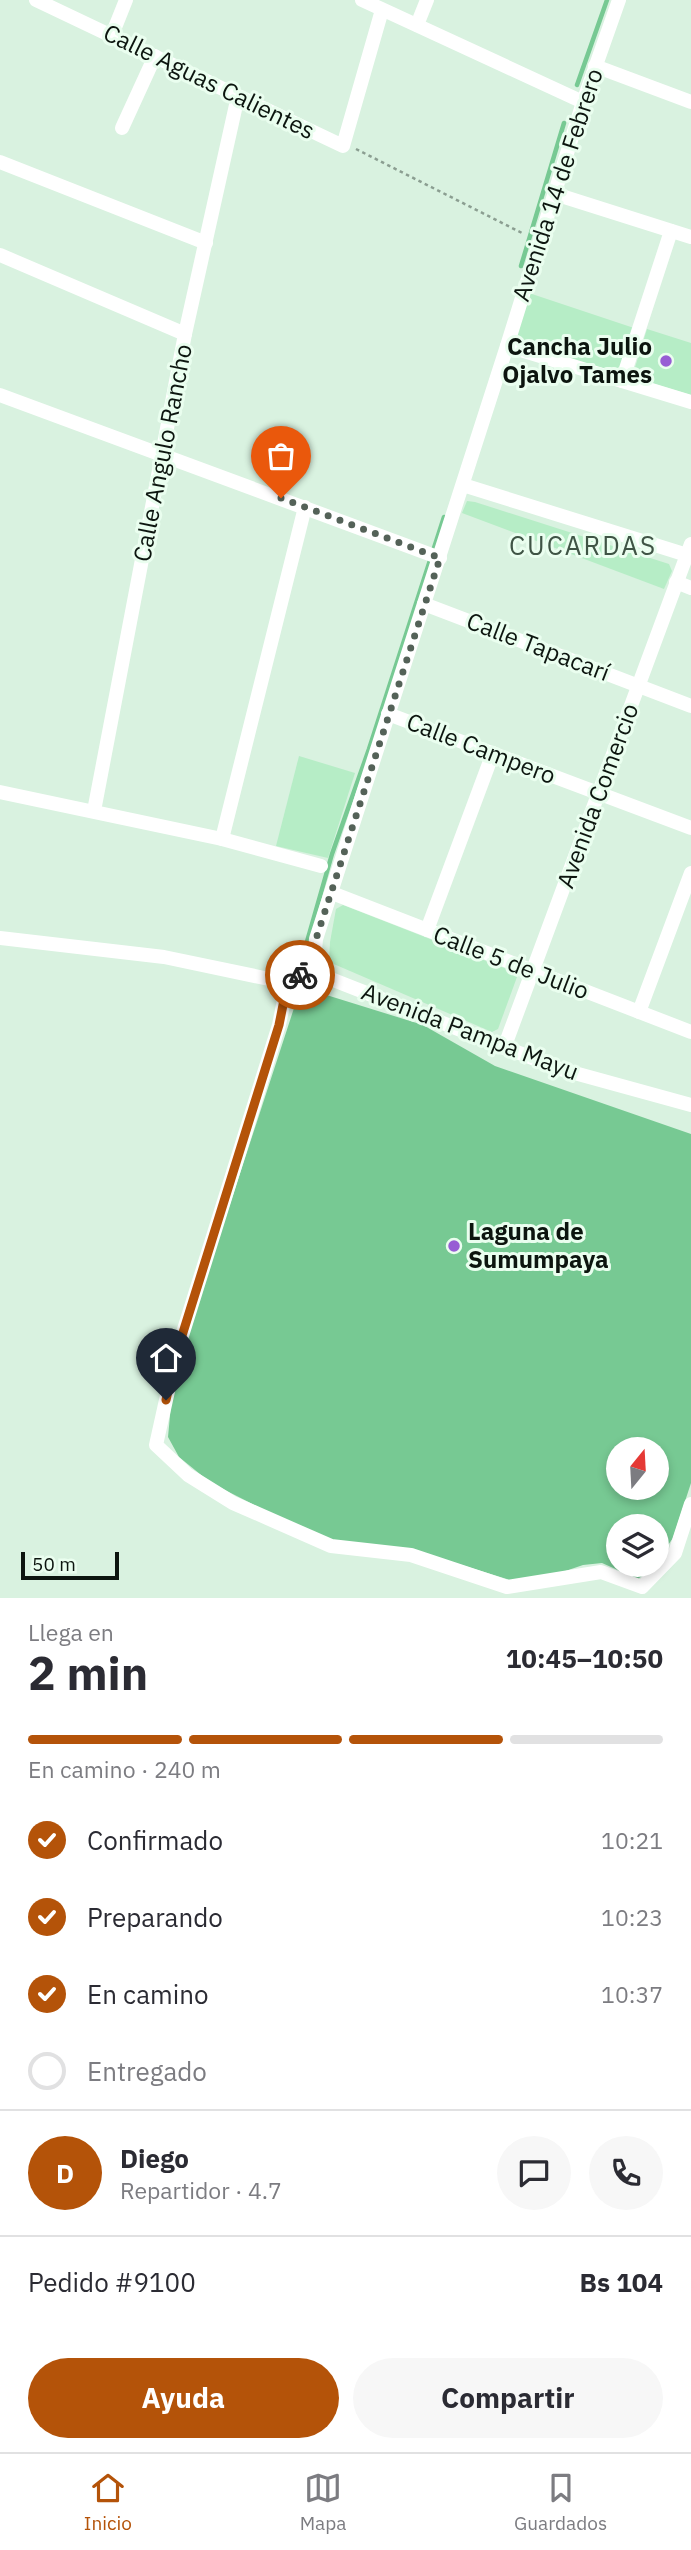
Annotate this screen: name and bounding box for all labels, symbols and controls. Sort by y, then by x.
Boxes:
street label: Calle Aguas Calientes [98,16,320,146]
street label: Avenida 14 de Febrero [504,64,610,305]
place label: Cancha Julio Ojalvo Tames [502,330,652,390]
street label: Calle Angulo Rancho [125,341,199,564]
marker: Cancha Julio Ojalvo Tames [658,353,674,369]
pin [251,426,311,498]
icon: bag [262,437,300,475]
district label: CUCARDAS [509,528,657,562]
street label: Calle Tapacarí [462,604,614,688]
street label: Avenida Comercio [549,699,645,892]
street label: Calle Campero [402,705,561,791]
street label: Calle 5 de Julio [429,918,594,1006]
courier [265,940,335,1010]
icon: bike [281,956,319,994]
street label: Avenida Pampa Mayu [357,975,583,1087]
place label: Laguna de Sumumpaya [468,1215,609,1275]
marker: Laguna de Sumumpaya [446,1238,462,1254]
pin [136,1328,196,1400]
icon: home [147,1339,185,1377]
north arrow [606,1437,668,1500]
map controls [606,1437,669,1577]
button: layers [606,1514,669,1577]
scale bar [21,1549,119,1581]
text: 50 m [32,1552,76,1576]
text: Llega en [28,1617,114,1647]
text: 10:45–10:50 [506,1641,663,1675]
text: 2 min [28,1643,148,1703]
text: En camino · 240 m [28,1754,221,1784]
icon: check [28,1821,66,1859]
text: Confirmado [87,1823,223,1857]
text: 10:21 [601,1825,663,1855]
icon: check [28,1898,66,1936]
text: Preparando [87,1900,223,1934]
text: 10:23 [601,1902,663,1932]
icon: check [28,1975,66,2013]
text: En camino [87,1977,209,2011]
text: 10:37 [601,1979,663,2009]
text: Entregado [87,2054,207,2088]
button: chat [497,2136,571,2210]
button: phone [589,2136,663,2210]
text: Diego [120,2141,189,2175]
text: D [56,2156,74,2190]
text: Repartidor · 4.7 [120,2175,282,2205]
text: Pedido #9100 [28,2265,196,2299]
text: Bs 104 [580,2265,663,2299]
button: Ayuda [28,2358,339,2438]
button: Compartir [353,2358,663,2438]
tab: Inicio [84,2469,132,2535]
tab: Mapa [300,2469,346,2535]
tab: Guardados [514,2469,607,2535]

